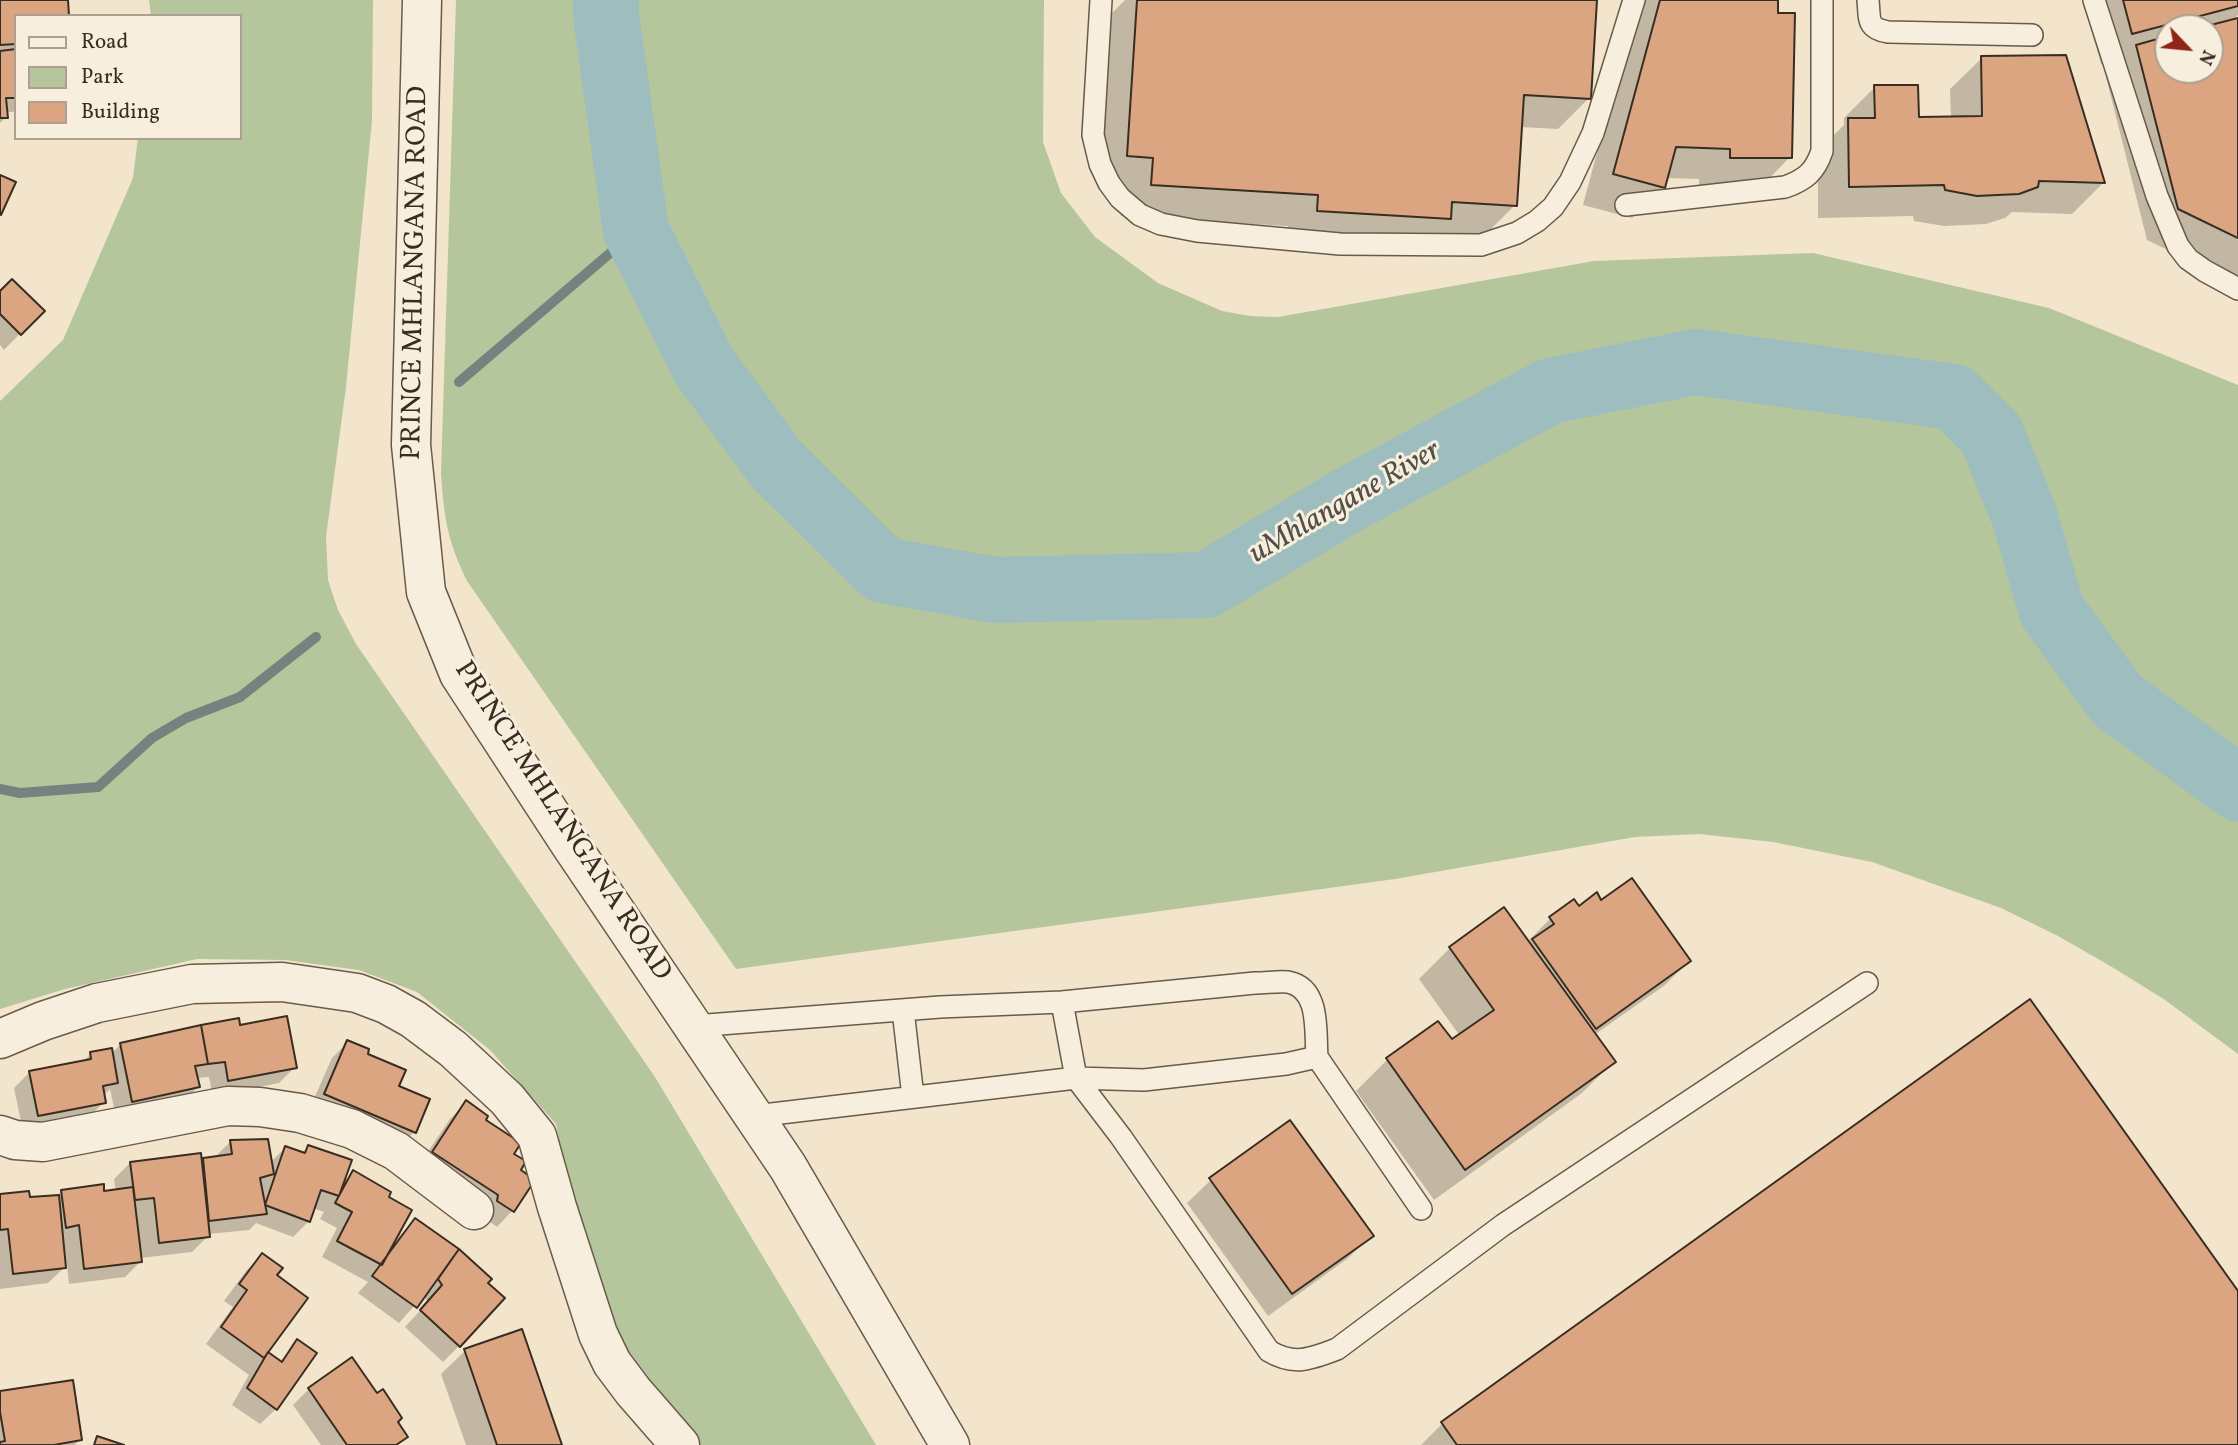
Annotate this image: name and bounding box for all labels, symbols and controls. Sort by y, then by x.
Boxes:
legend [14,14,242,140]
north arrow [2154,14,2224,84]
text: Road [81,28,128,57]
text: N [2191,45,2221,69]
text: Park [81,63,124,92]
street label: PRINCE MHLANGANA ROAD [397,86,437,460]
text: Building [81,98,160,127]
water label: uMhlangane River [1244,435,1448,573]
street label: PRINCE MHLANGANA ROAD [445,656,677,988]

